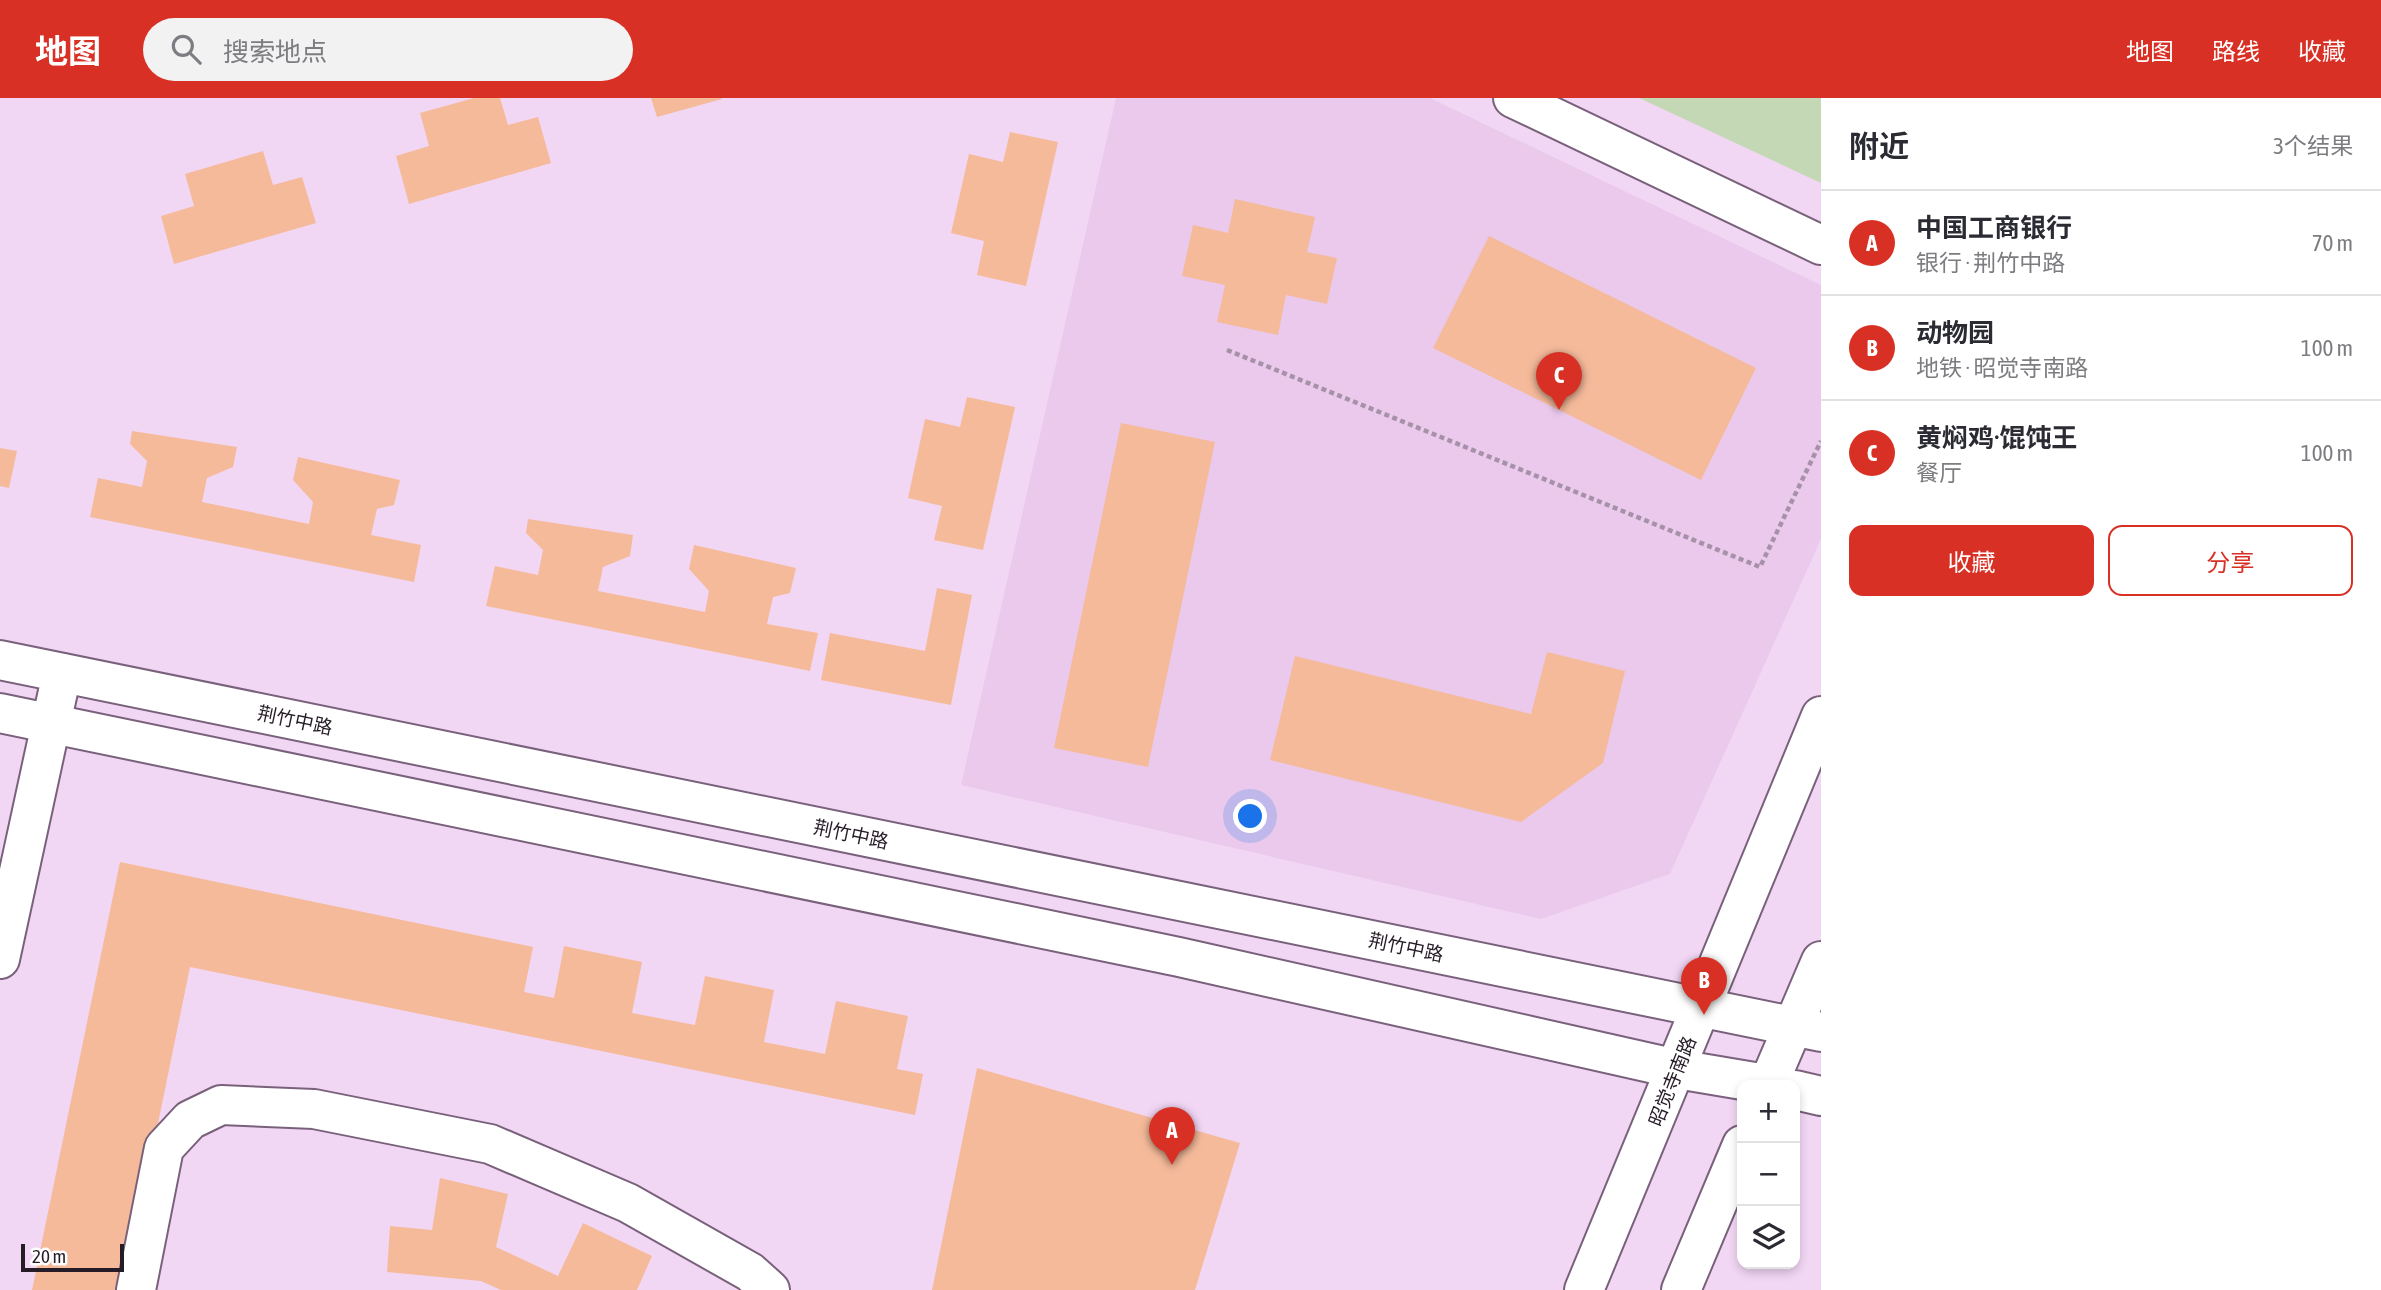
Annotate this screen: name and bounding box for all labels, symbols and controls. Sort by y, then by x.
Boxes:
search box [143,18,633,81]
icon: search [167,30,205,68]
text: 地图 [35,32,101,70]
text: 搜索地点 [223,37,327,67]
text: 地图 [2126,38,2174,65]
text: 路线 [2212,38,2260,65]
text: 收藏 [2298,38,2346,65]
text: 附近 [1849,129,1909,163]
text: 3个结果 [2273,133,2353,159]
text: 中国工商银行 [1916,213,2072,243]
text: A [1866,230,1878,256]
text: 70 m [2312,230,2353,256]
text: 银行 · 荆竹中路 [1916,250,2065,276]
text: 动物园 [1916,318,1994,348]
text: B [1867,335,1877,361]
text: 100 m [2301,335,2353,361]
pin: C [1536,352,1582,410]
text: 地铁 · 昭觉寺南路 [1916,355,2088,381]
text: 黄焖鸡·馄饨王 [1916,423,2078,453]
text: C [1867,440,1877,466]
text: 100 m [2301,440,2353,466]
text: 餐厅 [1916,460,1962,486]
button: 收藏 [1849,525,2094,596]
button: 分享 [2108,525,2353,596]
street label: 荆竹中路 [256,701,334,739]
your location [1233,799,1267,833]
street label: 荆竹中路 [812,815,890,853]
street label: 荆竹中路 [1367,928,1445,966]
pin: B [1681,957,1727,1015]
street label: 昭觉寺南路 [1644,1033,1700,1129]
map controls [1737,1080,1800,1269]
button: + [1737,1080,1800,1143]
pin: A [1149,1107,1195,1165]
button: − [1737,1143,1800,1206]
button: layers [1737,1206,1800,1269]
scale bar [21,1241,124,1273]
text: 20 m [32,1245,66,1267]

